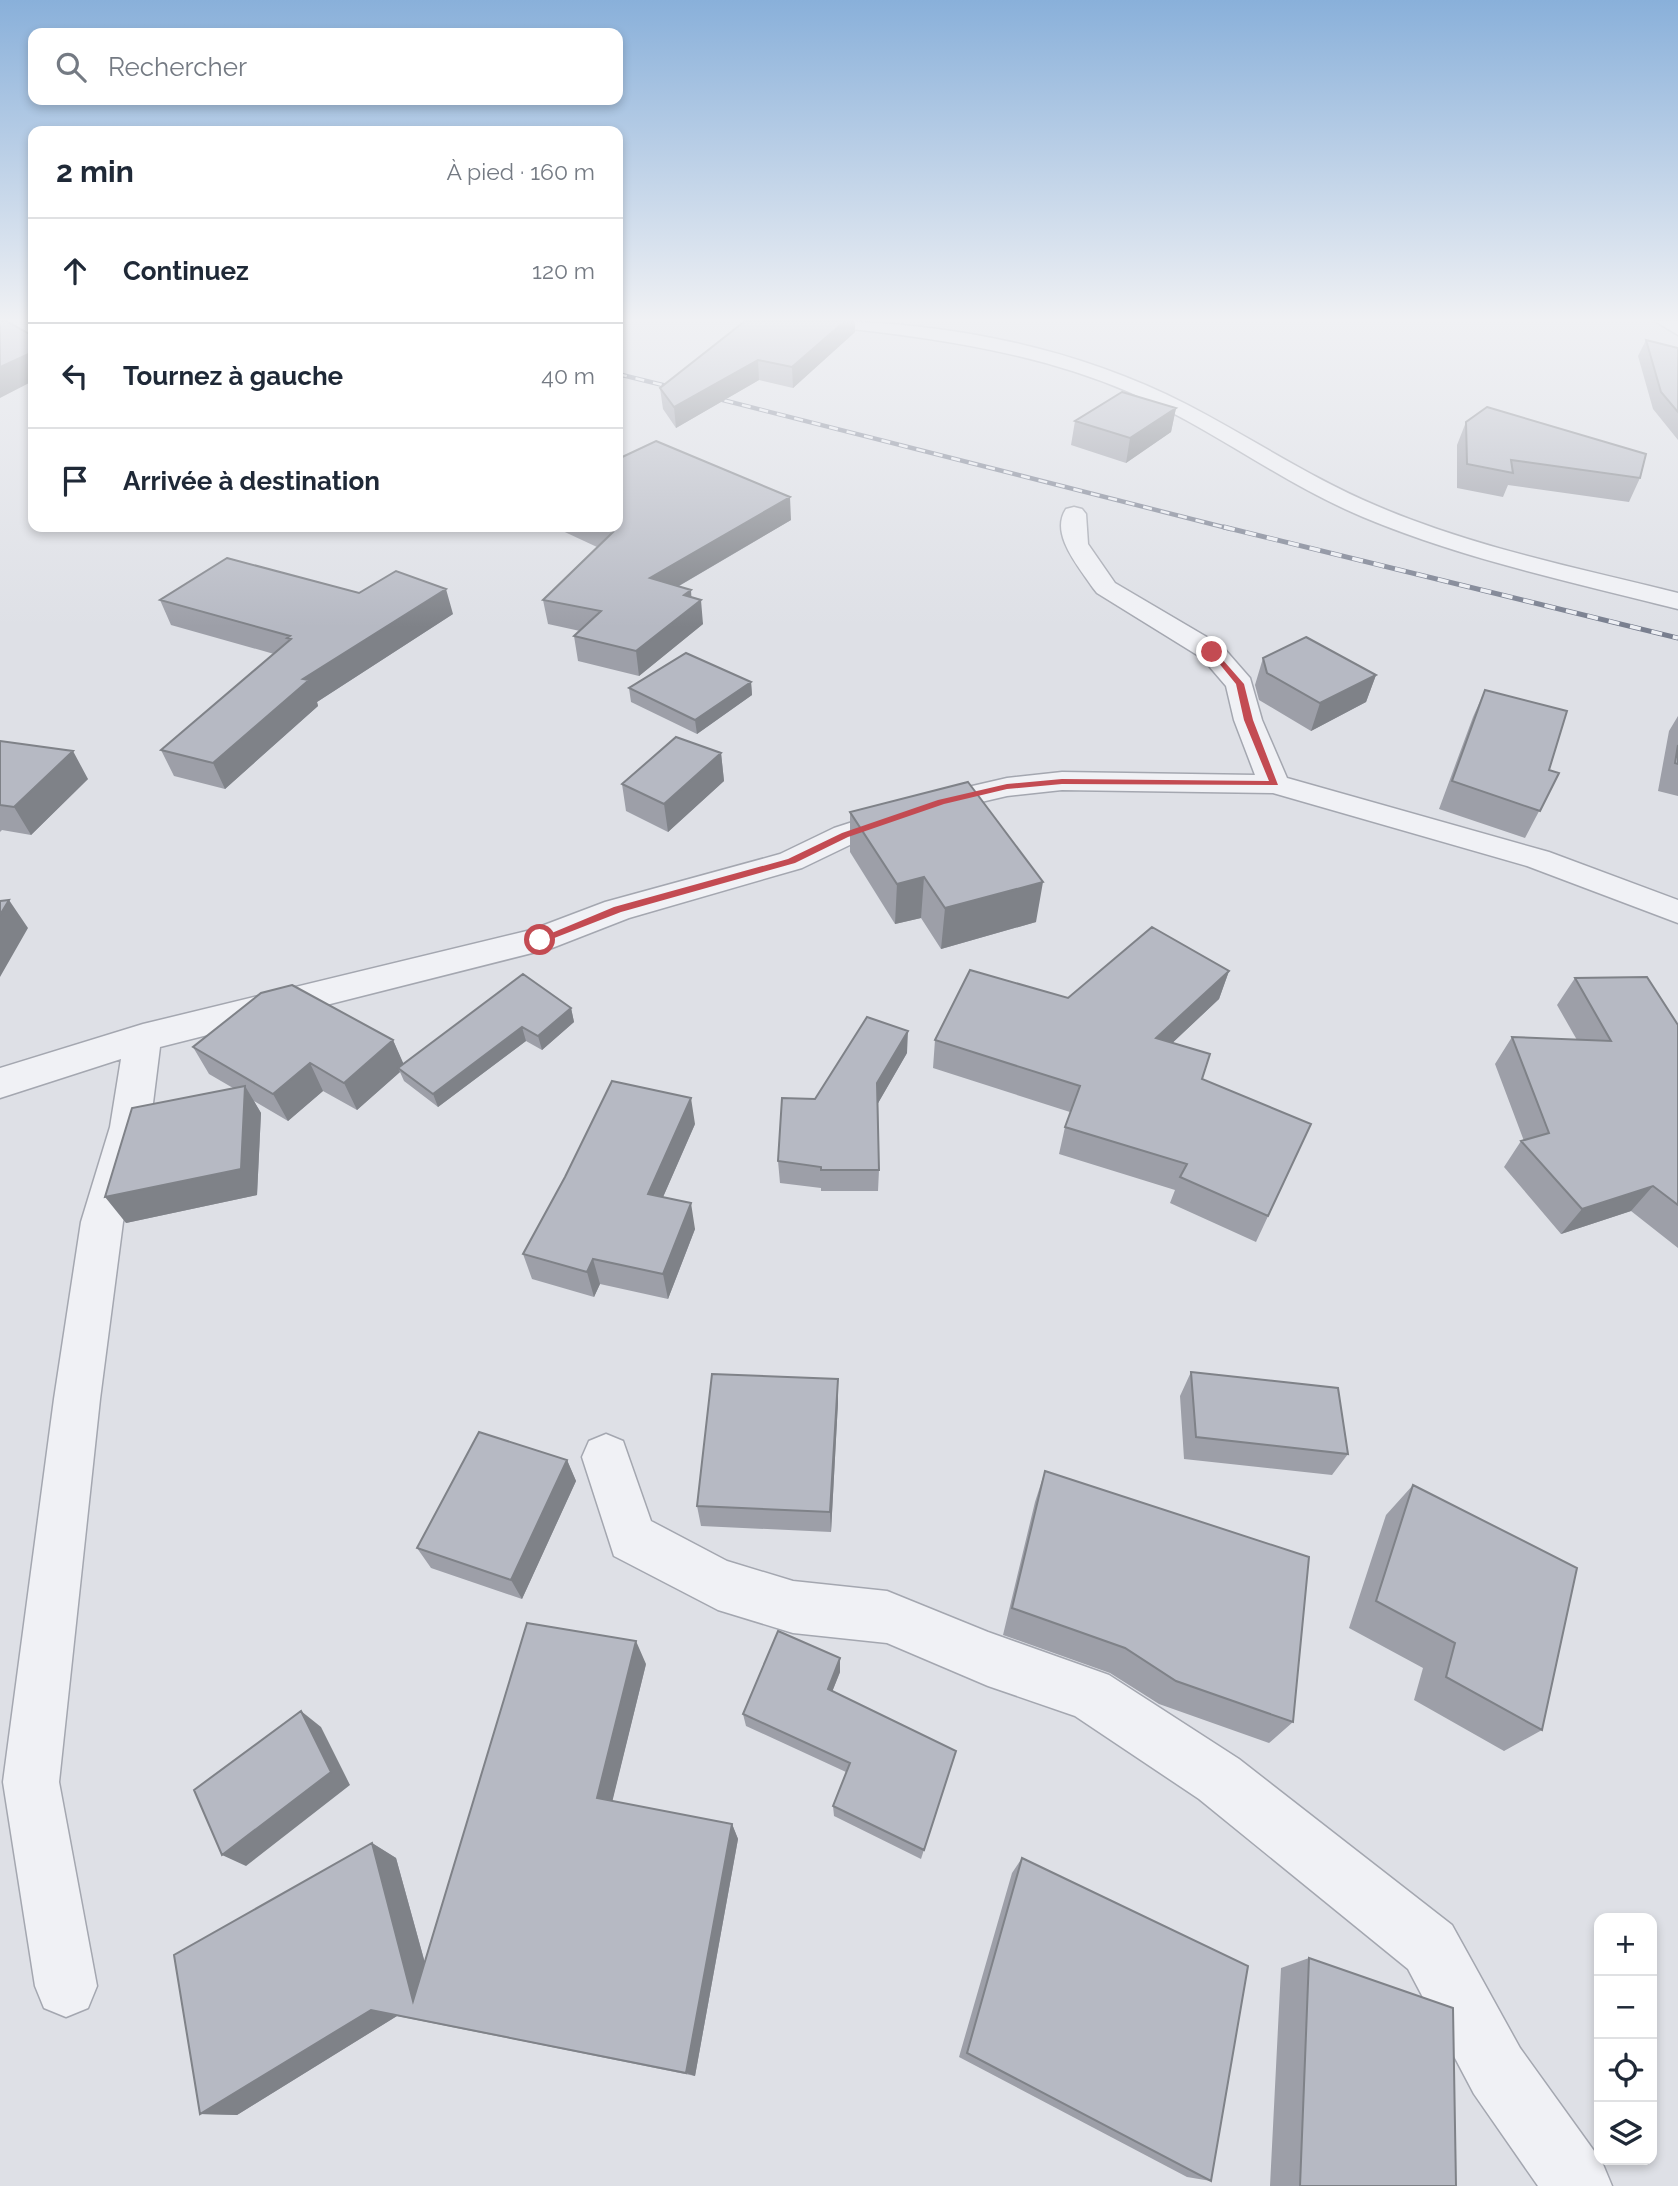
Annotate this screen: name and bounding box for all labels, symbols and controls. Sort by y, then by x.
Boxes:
search box [28,28,623,105]
icon: search [52,48,90,86]
text: Rechercher [108,52,247,82]
text: 2 min [56,154,134,189]
text: À pied · 160 m [446,158,595,185]
icon: ahead [56,252,94,290]
text: Continuez [123,256,249,286]
text: 120 m [532,257,595,284]
icon: left [56,357,94,395]
text: Tournez à gauche [123,361,343,391]
text: 40 m [541,362,595,389]
icon: arrive [56,462,94,500]
text: Arrivée à destination [123,466,380,496]
route end [1196,636,1227,667]
route start [524,924,555,955]
map controls [1594,1913,1657,2165]
button: + [1594,1913,1657,1976]
button: − [1594,1976,1657,2039]
button: locate [1594,2039,1657,2102]
button: layers [1594,2102,1657,2165]

